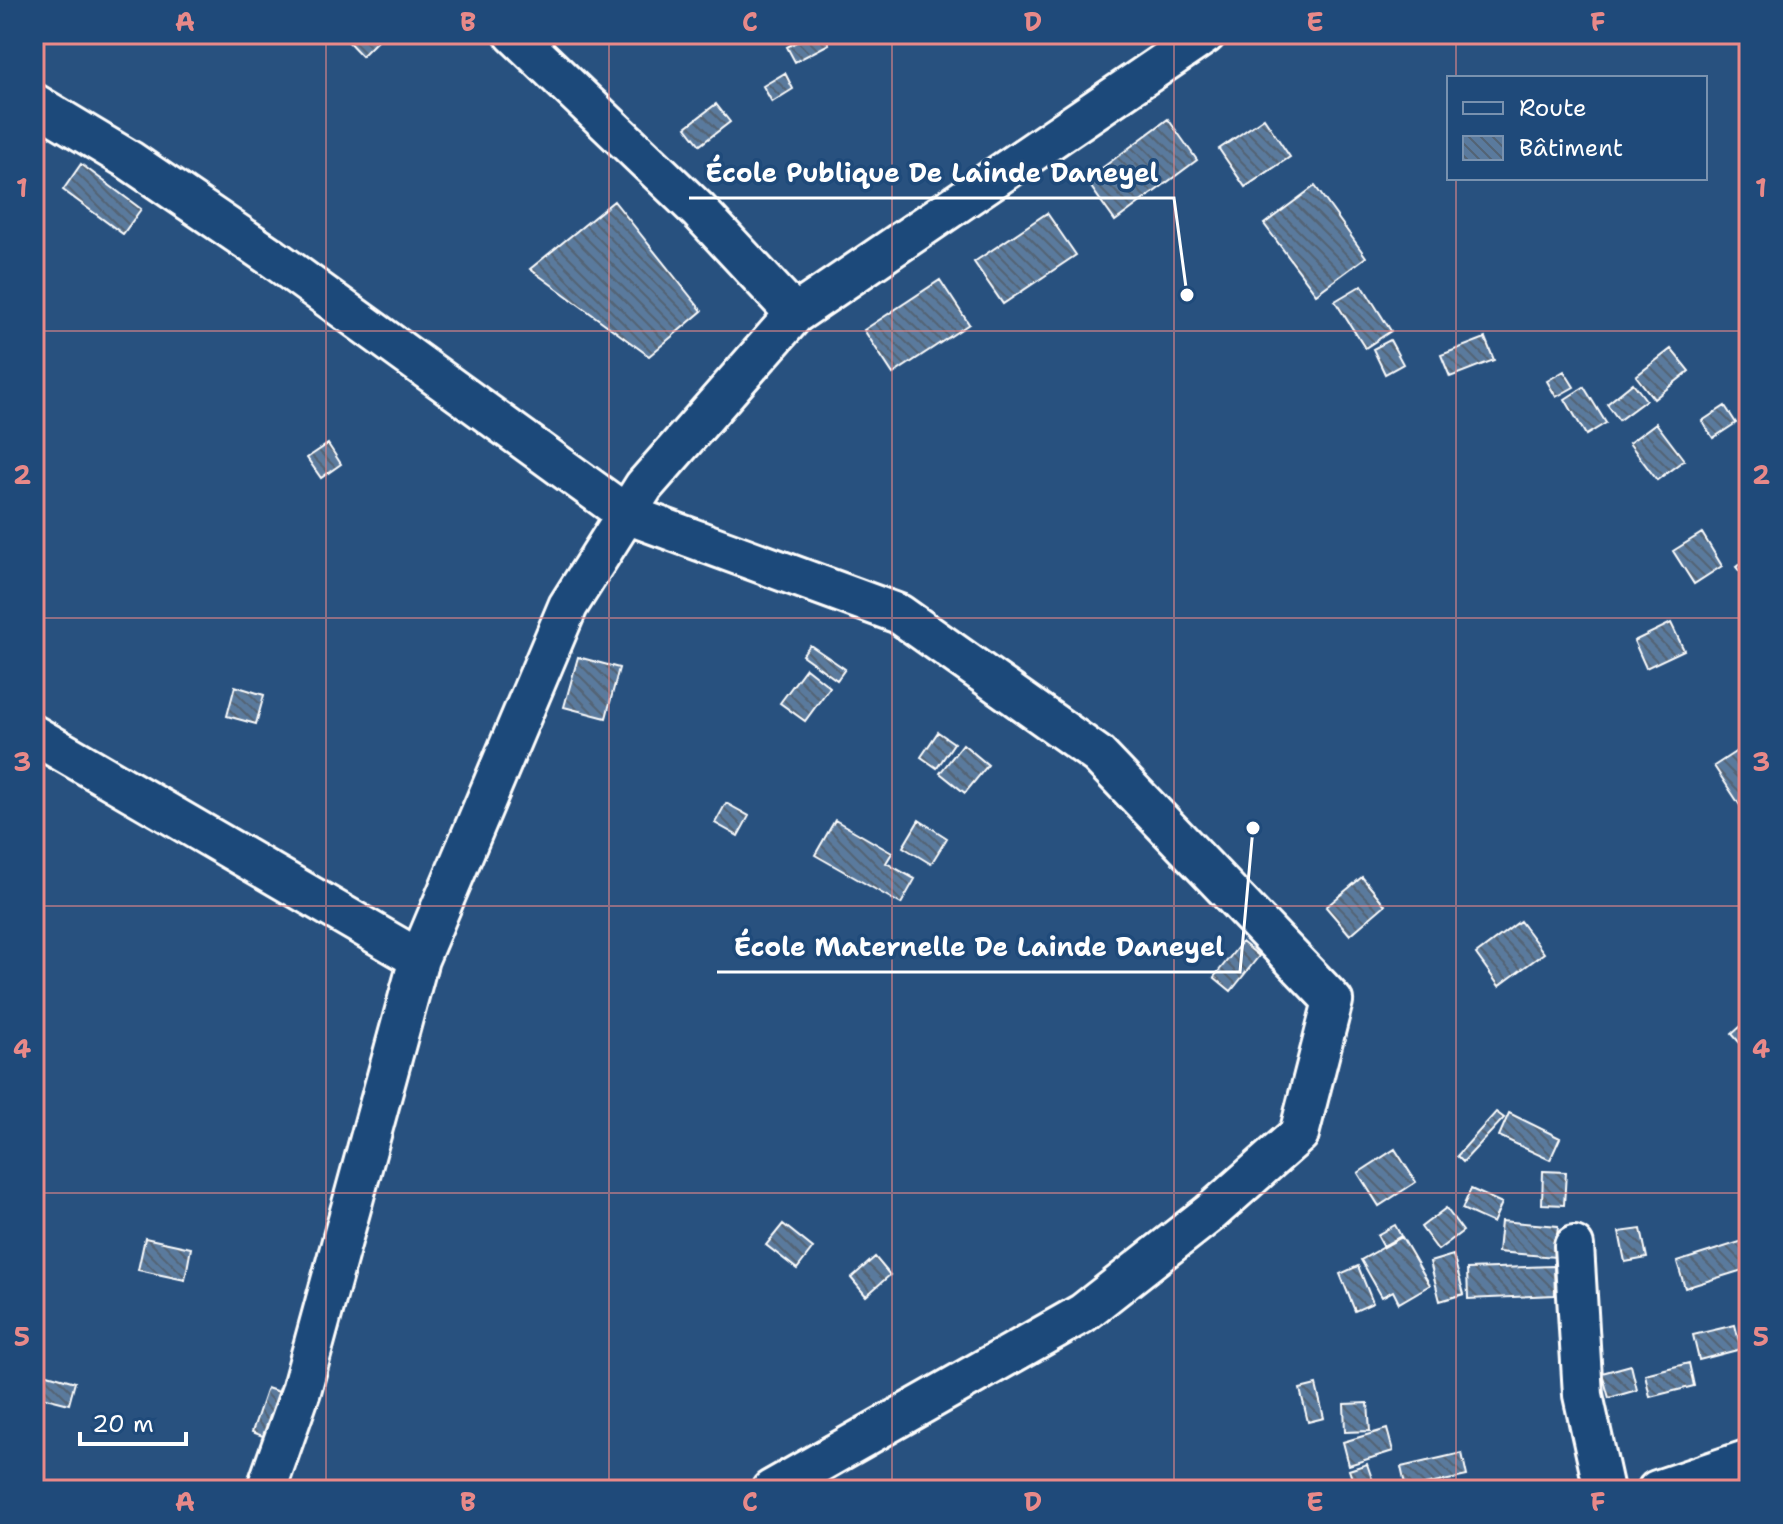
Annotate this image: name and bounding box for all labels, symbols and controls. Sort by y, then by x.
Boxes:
text: A [175,4,195,39]
text: B [460,4,476,39]
text: C [742,4,758,39]
text: D [1024,4,1042,39]
text: E [1306,4,1324,39]
text: F [1590,4,1606,39]
legend [1447,76,1707,180]
text: Route [1519,92,1587,124]
text: Bâtiment [1519,132,1623,164]
callout: École Publique De Lainde Daneyel [689,148,1174,198]
text: École Publique De Lainde Daneyel [705,154,1159,190]
text: 1 [16,170,28,205]
text: 1 [1755,170,1767,205]
text: 2 [13,457,31,492]
text: 2 [1752,457,1770,492]
text: 3 [13,744,31,779]
text: 3 [1752,744,1770,779]
callout: École Maternelle De Lainde Daneyel [717,922,1240,972]
text: École Maternelle De Lainde Daneyel [734,928,1224,964]
text: 4 [13,1031,31,1066]
text: 4 [1752,1031,1770,1066]
text: 5 [14,1319,30,1354]
text: 5 [1753,1319,1769,1354]
scale bar [80,1396,186,1446]
text: 20 m [92,1408,154,1440]
text: A [175,1484,195,1519]
text: B [460,1484,476,1519]
text: C [742,1484,758,1519]
text: D [1024,1484,1042,1519]
text: E [1306,1484,1324,1519]
text: F [1590,1484,1606,1519]

